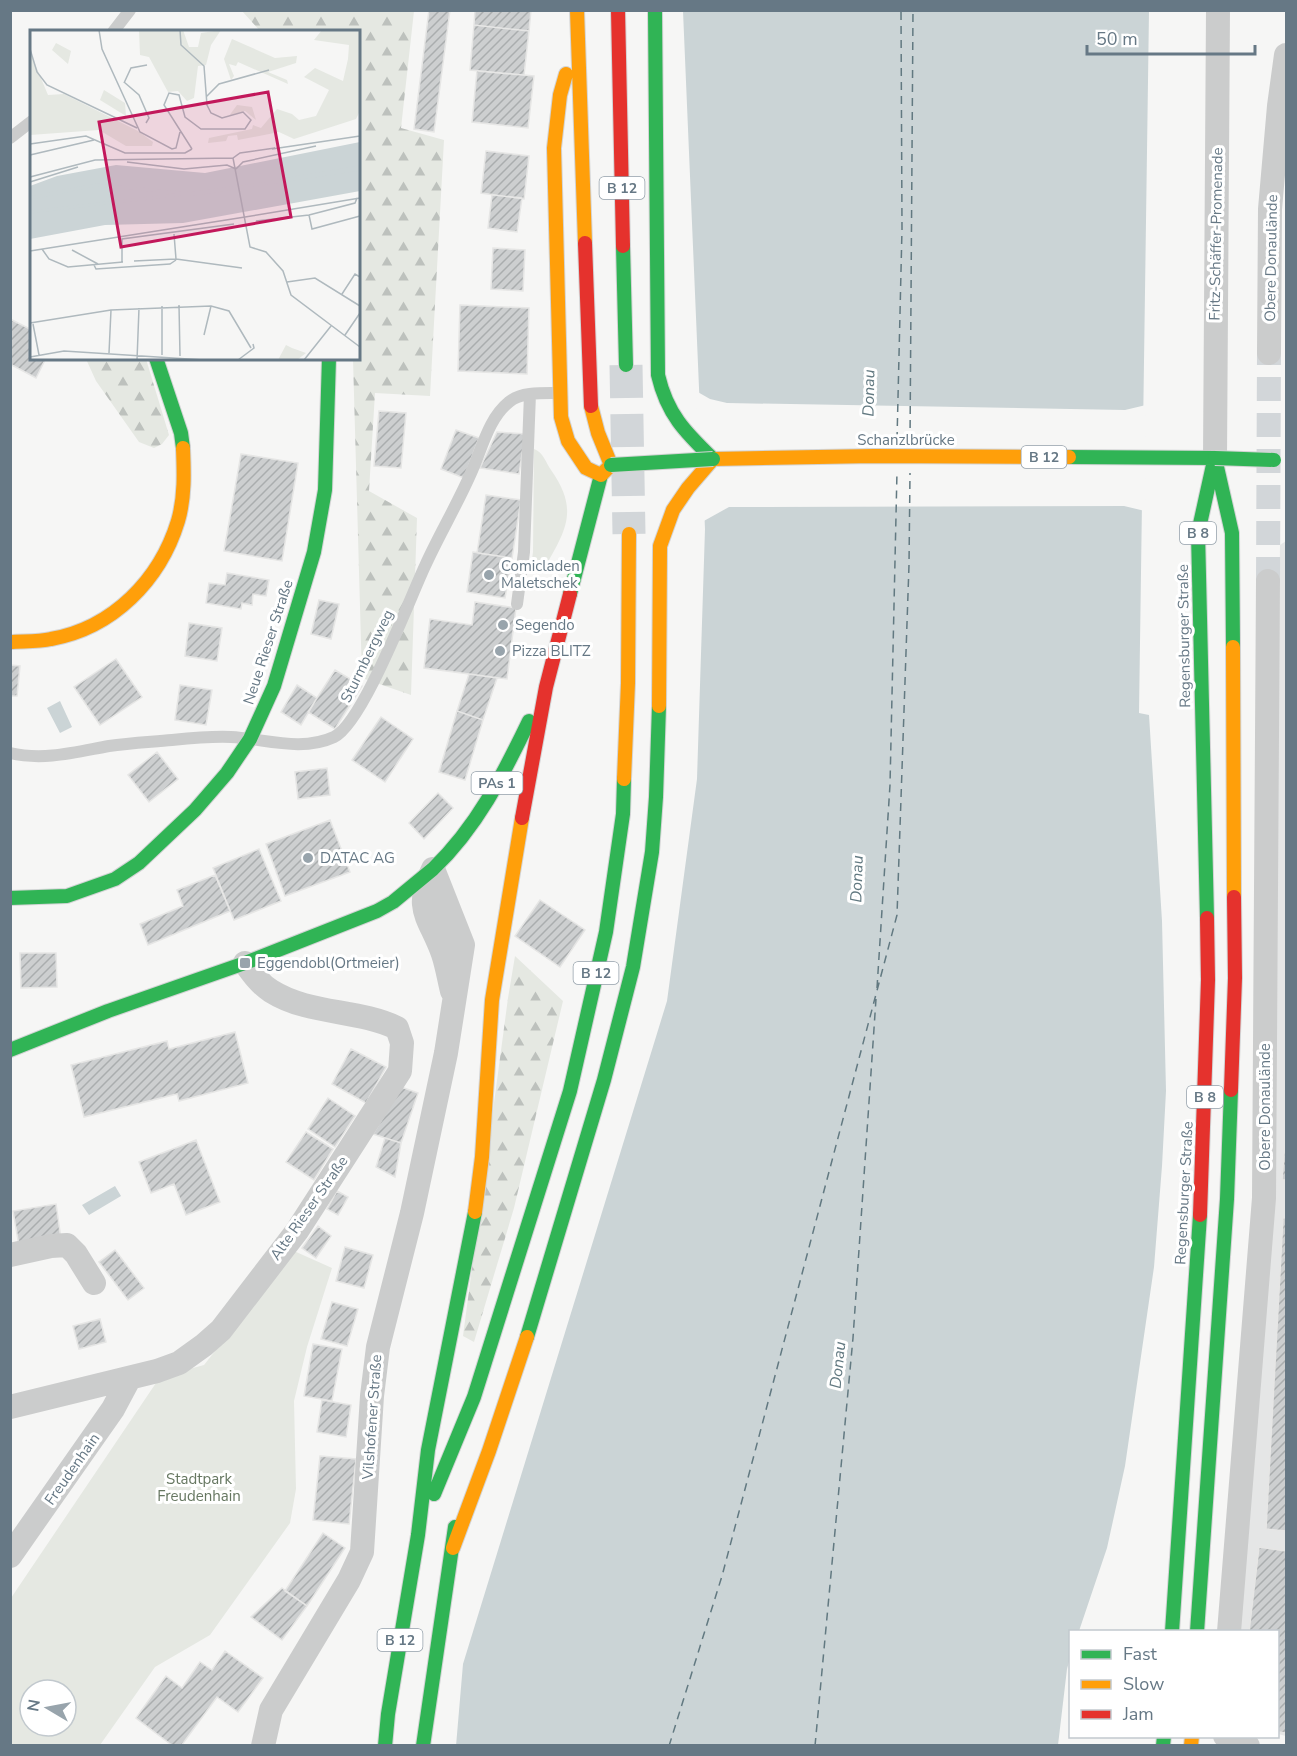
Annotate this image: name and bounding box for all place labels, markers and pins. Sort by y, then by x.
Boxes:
place label: Comicladen Maletschek [501,556,580,593]
marker: Comicladen Maletschek [482,568,496,582]
place label: Segendo [515,615,575,635]
marker: Segendo [496,618,510,632]
place label: Pizza BLITZ [512,641,591,661]
marker: Pizza BLITZ [493,644,507,658]
place label: DATAC AG [320,848,395,868]
marker: DATAC AG [301,851,315,865]
place label: Eggendobl(Ortmeier) [257,953,400,973]
marker: Eggendobl(Ortmeier) [238,956,252,970]

